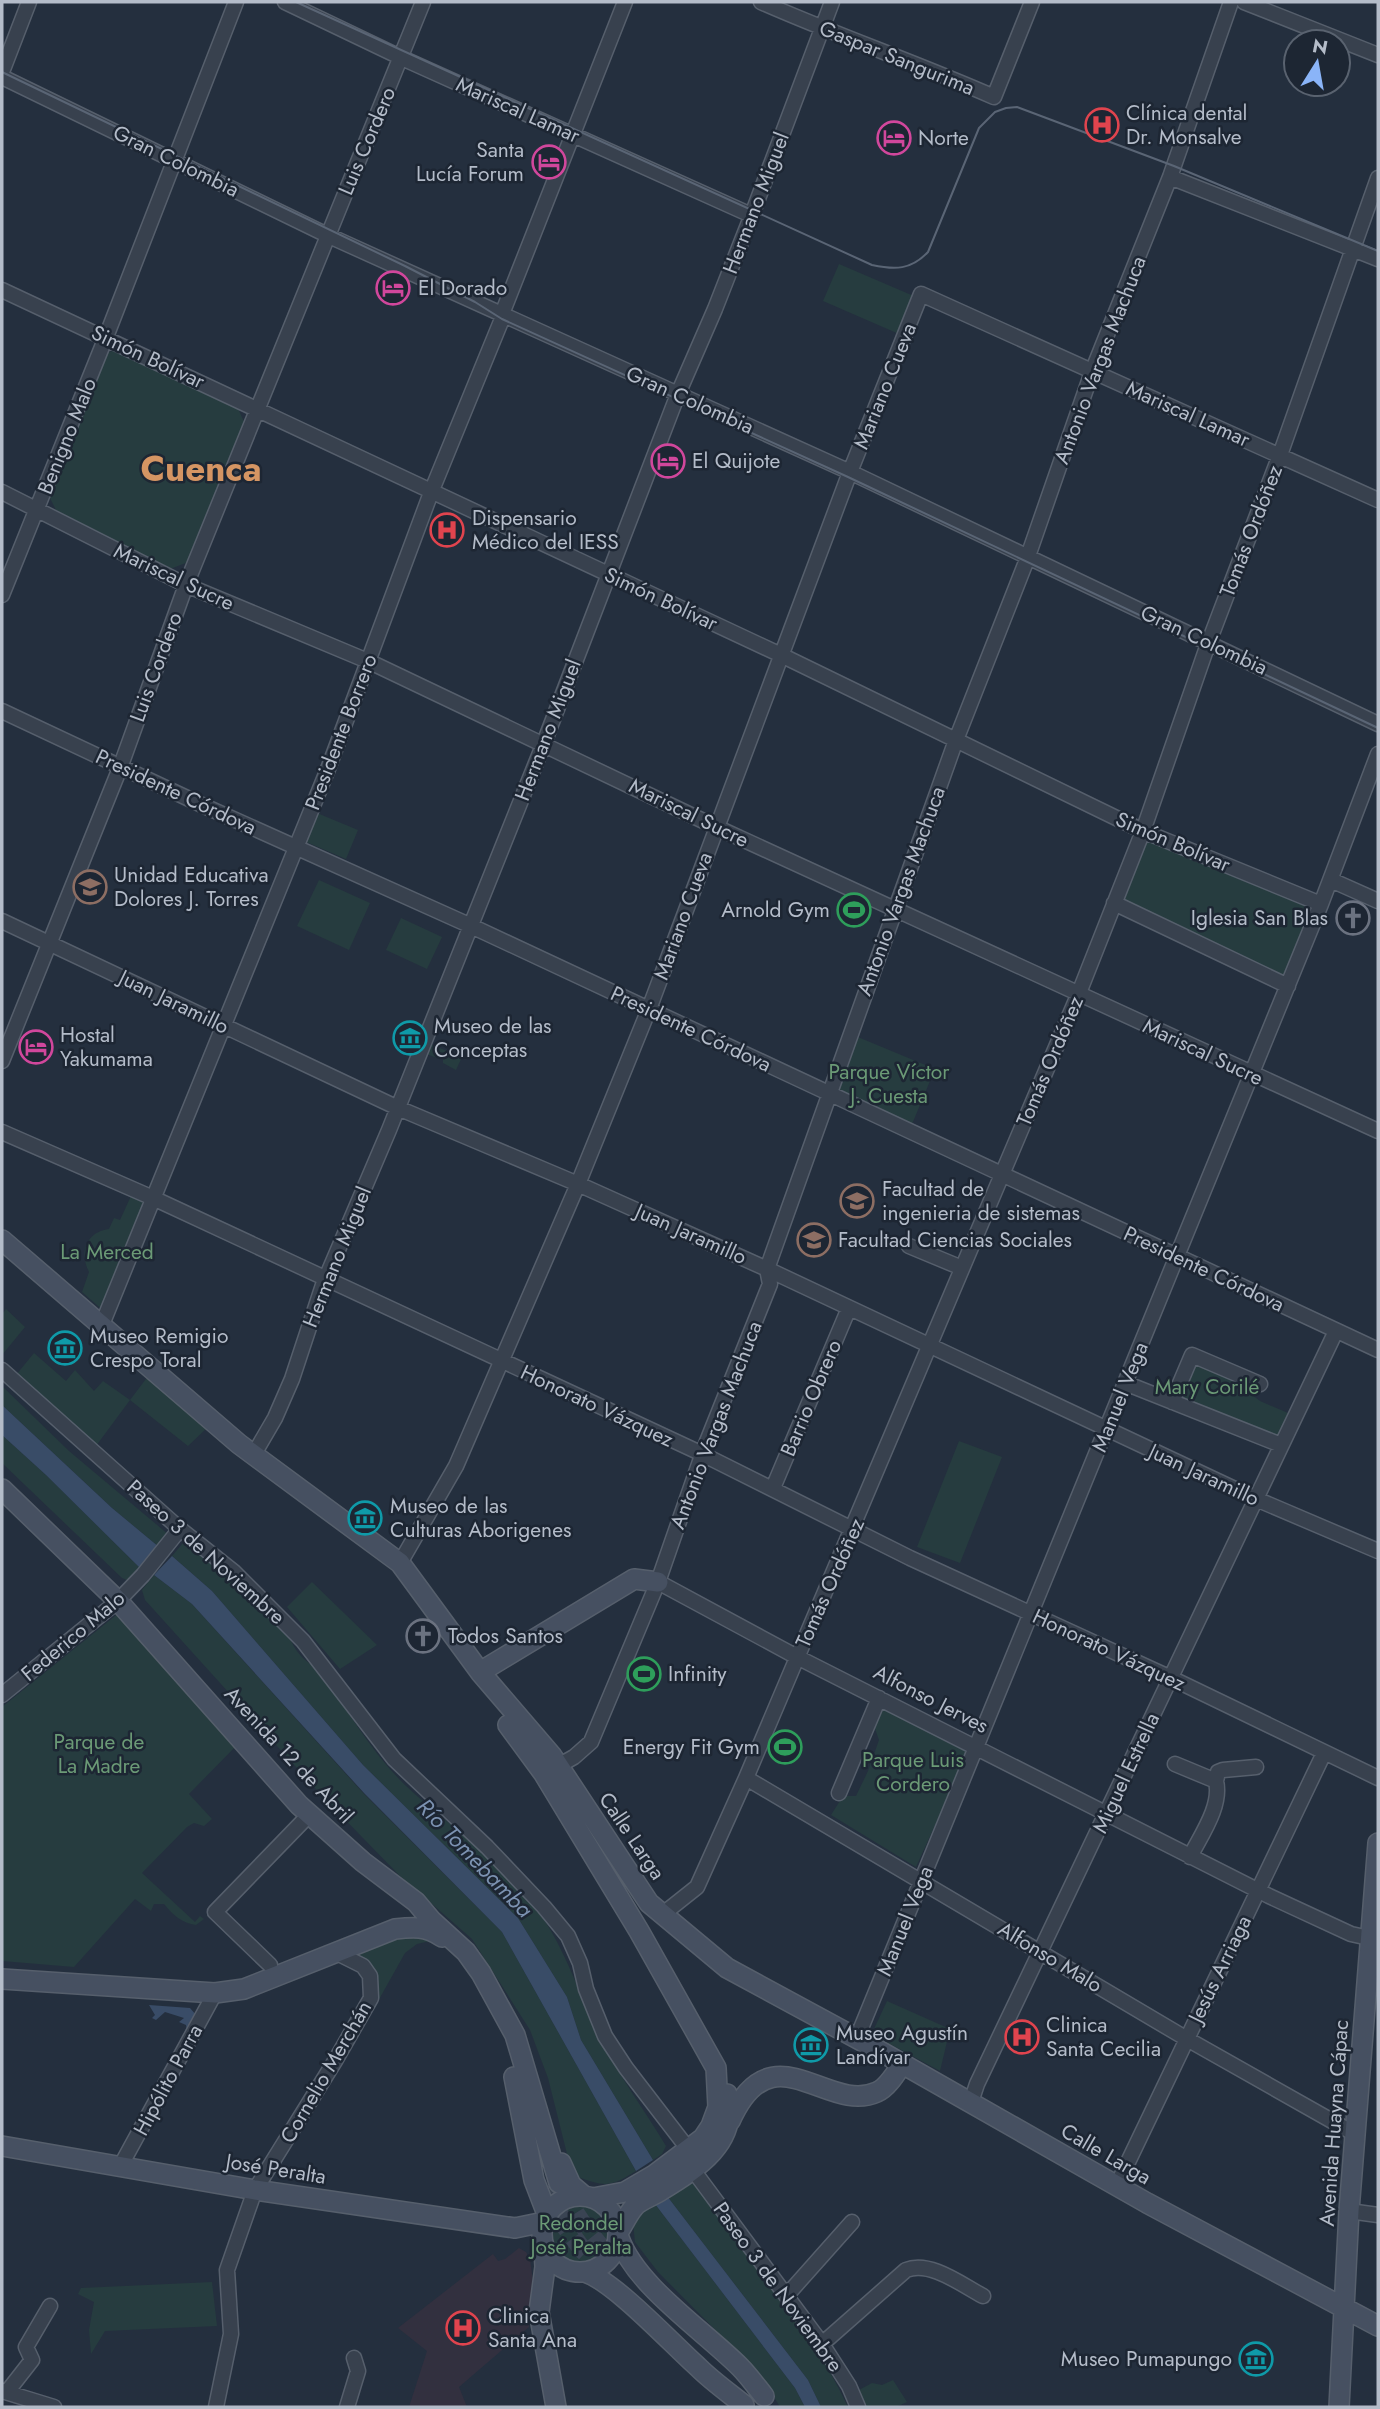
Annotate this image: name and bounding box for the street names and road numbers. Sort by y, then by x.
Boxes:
street label: Gaspar Sangurima [815,13,979,103]
street label: Mariscal Lamar [451,69,585,151]
street label: Luis Cordero [331,82,403,200]
street label: Gran Colombia [108,117,244,205]
street label: Hermano Miguel [715,128,797,278]
street label: Antonio Vargas Machuca [1046,252,1154,468]
street label: Simón Bolívar [86,318,210,397]
street label: Mariano Cueva [846,318,924,454]
street label: Gran Colombia [621,358,759,442]
street label: Benigno Malo [30,373,104,499]
street label: Mariscal Lamar [1121,373,1255,455]
street label: Tomás Ordóñez [1212,460,1290,601]
street label: Mariscal Sucre [109,536,239,618]
street label: Simón Bolívar [599,560,723,639]
street label: Gran Colombia [1136,597,1272,683]
street label: Luis Cordero [122,608,190,726]
street label: Presidente Borrero [297,650,385,814]
street label: Hermano Miguel [507,655,589,805]
street label: Presidente Córdova [91,742,261,842]
street label: Mariscal Sucre [624,771,754,855]
street label: Antonio Vargas Machuca [849,782,953,1000]
street label: Simón Bolívar [1111,804,1236,880]
street label: Mariano Cueva [646,848,720,984]
street label: Juan Jaramillo [111,961,234,1042]
street label: Presidente Córdova [606,979,776,1079]
street label: Tomás Ordóñez [1009,991,1091,1131]
street label: Mariscal Sucre [1138,1011,1268,1093]
street label: Hermano Miguel [295,1182,379,1332]
street label: Juan Jaramillo [628,1195,751,1272]
street label: Presidente Córdova [1119,1219,1289,1319]
street label: Antonio Vargas Machuca [662,1317,770,1533]
street label: Barrio Obrero [773,1335,849,1461]
street label: Manuel Vega [1084,1338,1156,1456]
street label: Honorato Vázquez [516,1357,679,1455]
street label: Juan Jaramillo [1141,1435,1264,1514]
street label: Paseo 3 de Noviembre [120,1473,292,1631]
street label: Tomás Ordóñez [788,1513,872,1653]
street label: Federico Malo [15,1584,131,1688]
street label: Honorato Vázquez [1028,1601,1191,1699]
street label: Alfonso Jerves [868,1657,994,1741]
street label: Avenida 12 de Abril [217,1680,361,1830]
street label: Miguel Estrella [1085,1708,1167,1838]
street label: Calle Larga [592,1786,672,1886]
street label: Manuel Vega [869,1862,941,1980]
street label: Jesús Arriaga [1180,1910,1259,2030]
street label: Alfonso Malo [992,1914,1108,2000]
street label: Cornelio Merchán [273,1995,379,2149]
street label: Hipólito Parra [126,2019,210,2141]
street label: Avenida Huayna Cápac [1312,2019,1356,2227]
street label: Calle Larga [1055,2116,1157,2192]
street label: José Peralta [221,2146,328,2192]
street label: Paseo 3 de Noviembre [706,2196,850,2378]

